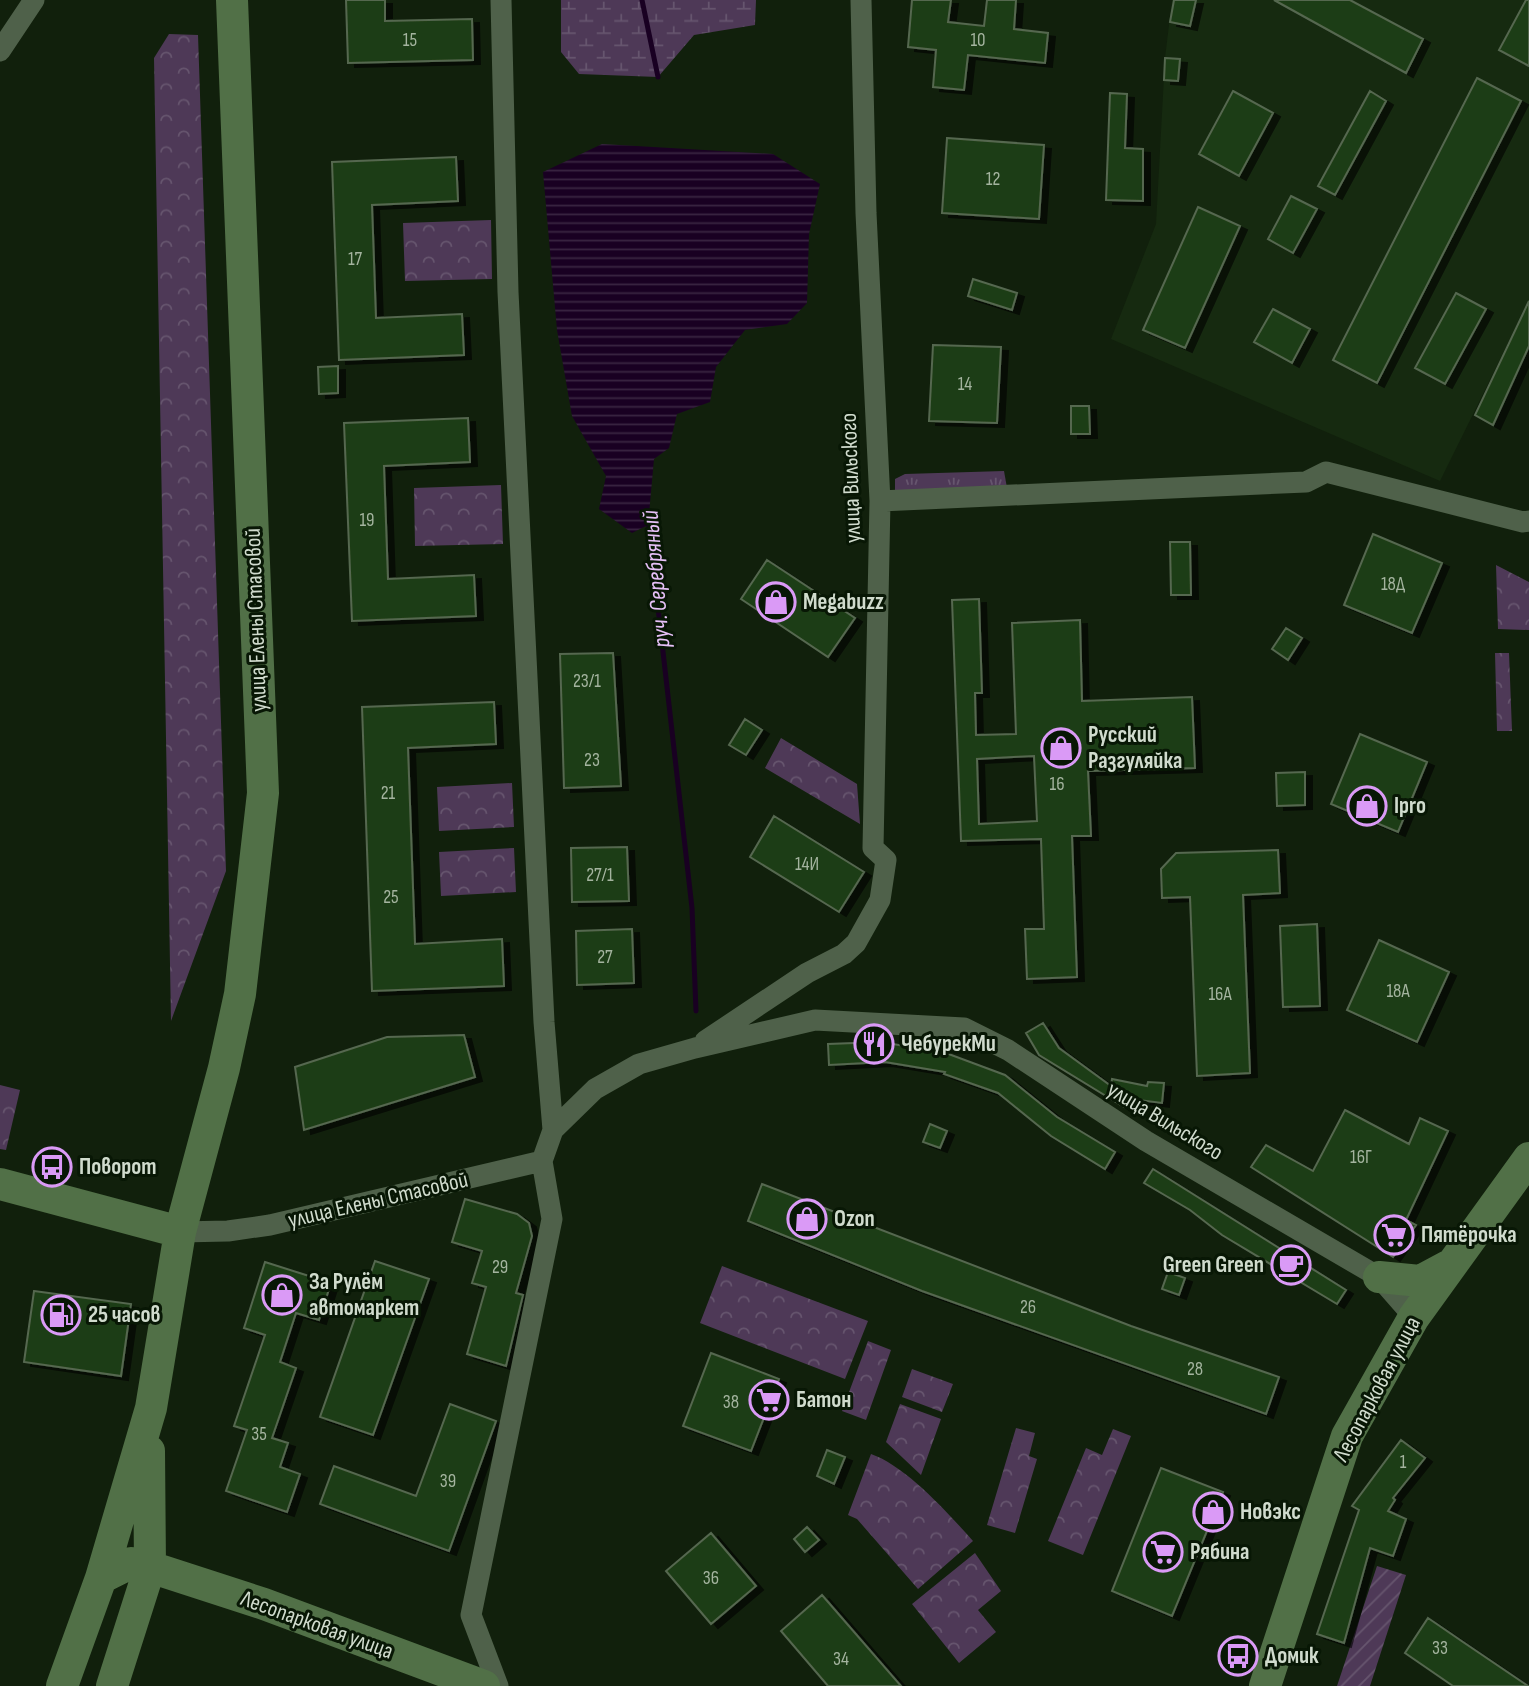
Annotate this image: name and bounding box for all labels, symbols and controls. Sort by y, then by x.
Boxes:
house number: 15 [403,29,417,52]
house number: 10 [970,29,986,52]
house number: 12 [986,168,1000,191]
house number: 17 [348,248,363,271]
house number: 14 [958,373,972,396]
street label: улица Вильского [835,412,867,544]
house number: 19 [359,509,375,532]
water label: руч. Серебряный [636,509,677,650]
street label: улица Елены Стасовой [239,528,273,712]
house number: 18Д [1381,573,1405,596]
shop icon: Megabuzz [755,581,797,623]
place label: Megabuzz [803,588,884,616]
house number: 23/1 [573,670,601,693]
place label: Русский Разгуляйка [1088,721,1182,775]
shop icon: Русский Разгуляйка [1040,727,1082,769]
house number: 23 [584,749,600,772]
house number: 16 [1050,773,1064,796]
house number: 21 [381,782,396,805]
shop icon: Ipro [1346,785,1388,827]
place label: Ipro [1394,792,1426,820]
house number: 14И [795,853,819,876]
house number: 27/1 [586,864,614,887]
house number: 25 [383,886,399,909]
house number: 27 [597,946,613,969]
house number: 18А [1386,980,1410,1003]
house number: 16А [1208,983,1232,1006]
restaurant icon: ЧебурекМи [853,1023,895,1065]
place label: ЧебурекМи [901,1030,996,1058]
street label: улица Вильского [1102,1075,1228,1167]
bus stop icon: Поворот [31,1146,73,1188]
house number: 16Г [1350,1146,1372,1169]
place label: Поворот [79,1153,157,1181]
street label: улица Елены Стасовой [285,1166,471,1234]
shop icon: Ozon [786,1198,828,1240]
place label: Ozon [834,1205,875,1233]
supermarket icon: Пятёрочка [1373,1214,1415,1256]
place label: Пятёрочка [1421,1221,1517,1249]
cafe icon: Green Green [1270,1244,1312,1286]
place label: Green Green [1163,1251,1264,1279]
house number: 29 [492,1256,508,1279]
place label: За Рулём автомаркет [309,1268,419,1322]
shop icon: За Рулём автомаркет [261,1274,303,1316]
fuel station icon: 25 часов [40,1294,82,1336]
house number: 26 [1020,1296,1036,1319]
place label: 25 часов [88,1301,161,1329]
street label: Лесопарковая улица [1327,1312,1427,1467]
house number: 28 [1187,1358,1203,1381]
supermarket icon: Батон [748,1379,790,1421]
place label: Батон [796,1386,851,1414]
house number: 38 [723,1391,739,1414]
house number: 35 [251,1423,267,1446]
house number: 1 [1400,1451,1407,1474]
house number: 39 [440,1470,456,1493]
shop icon: Новэкс [1192,1491,1234,1533]
place label: Новэкс [1240,1498,1301,1526]
supermarket icon: Рябина [1142,1531,1184,1573]
place label: Рябина [1190,1538,1250,1566]
house number: 36 [703,1567,719,1590]
street label: Лесопарковая улица [236,1584,397,1666]
bus stop icon: Домик [1217,1635,1259,1677]
house number: 33 [1432,1637,1448,1660]
place label: Домик [1265,1642,1319,1670]
house number: 34 [833,1648,849,1671]

